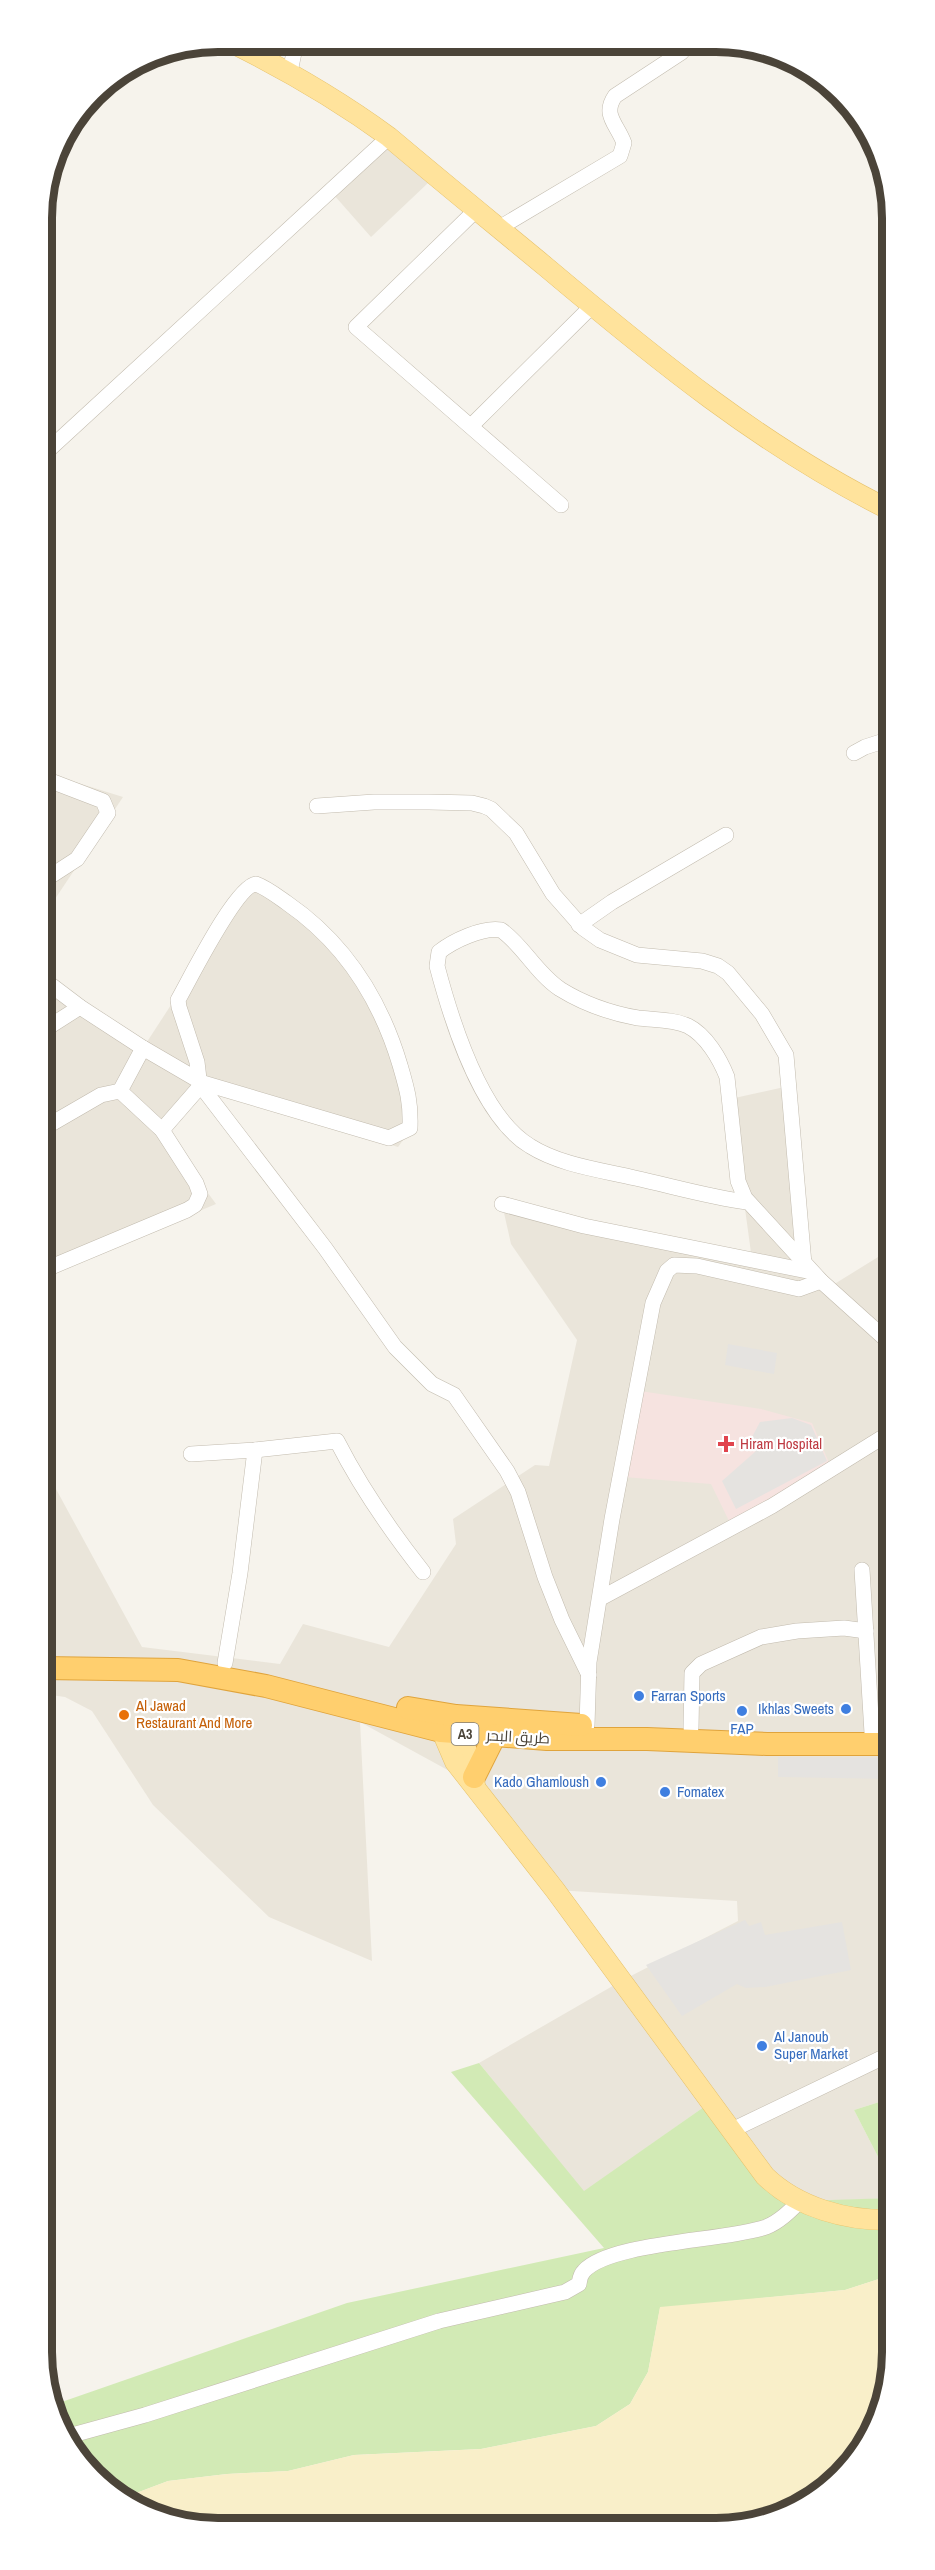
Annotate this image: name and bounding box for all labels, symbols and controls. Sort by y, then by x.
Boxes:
place label: Hiram Hospital [740,1433,822,1454]
marker: Hiram Hospital [717,1435,735,1453]
place label: Farran Sports [651,1685,726,1706]
marker: Farran Sports [632,1689,646,1703]
place label: Al Jawad Restaurant And More [135,1695,252,1733]
place label: Ikhlas Sweets [758,1698,834,1719]
marker: Ikhlas Sweets [839,1702,853,1716]
marker: FAP [735,1704,749,1718]
marker: Al Jawad Restaurant And More [117,1708,131,1722]
place label: FAP [730,1718,754,1739]
road number: A3 [452,1723,478,1745]
street label: طريق البحر [485,1724,550,1749]
place label: Kado Ghamloush [494,1771,589,1792]
marker: Kado Ghamloush [594,1775,608,1789]
place label: Fomatex [677,1781,725,1802]
marker: Fomatex [658,1785,672,1799]
place label: Al Janoub Super Market [773,2026,848,2064]
marker: Al Janoub Super Market [755,2039,769,2053]

